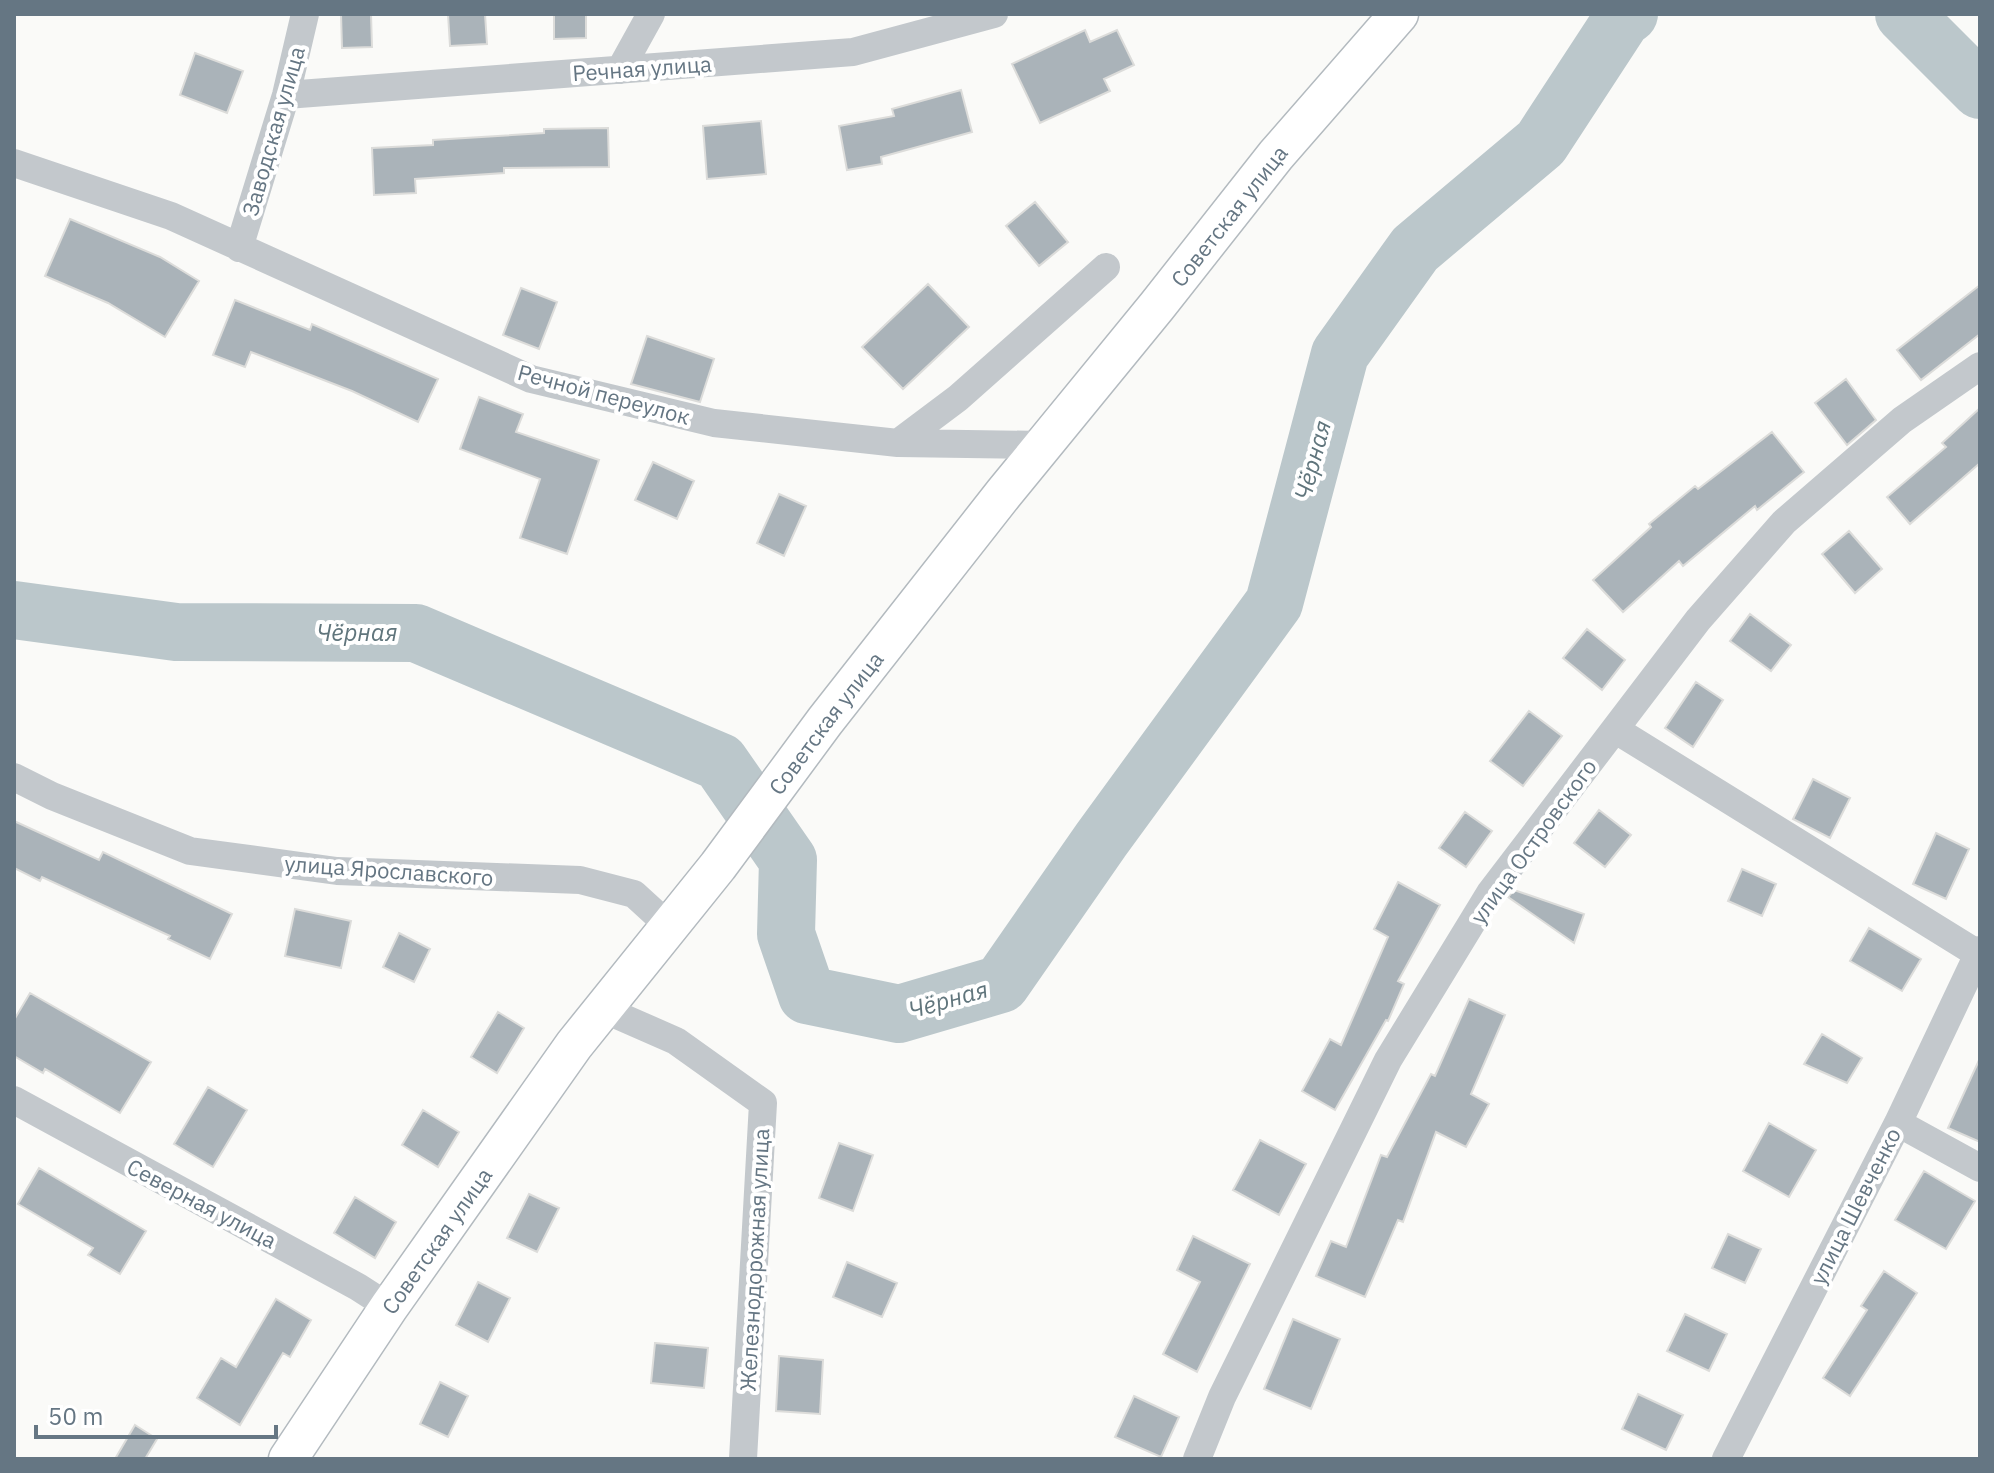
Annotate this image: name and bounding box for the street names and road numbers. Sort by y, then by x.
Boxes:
street label: Заводская улица [235,43,311,219]
street label: Речная улица [571,49,713,87]
street label: Советская улица [1164,138,1293,292]
street label: Речной переулок [515,357,693,431]
street label: Советская улица [761,645,889,800]
street label: улица Островского [1463,753,1603,929]
street label: улица Ярославского [284,848,494,892]
street label: улица Шевченко [1803,1123,1907,1289]
street label: Железнодорожная улица [733,1127,775,1392]
street label: Северная улица [122,1151,282,1255]
street label: Советская улица [374,1161,498,1319]

